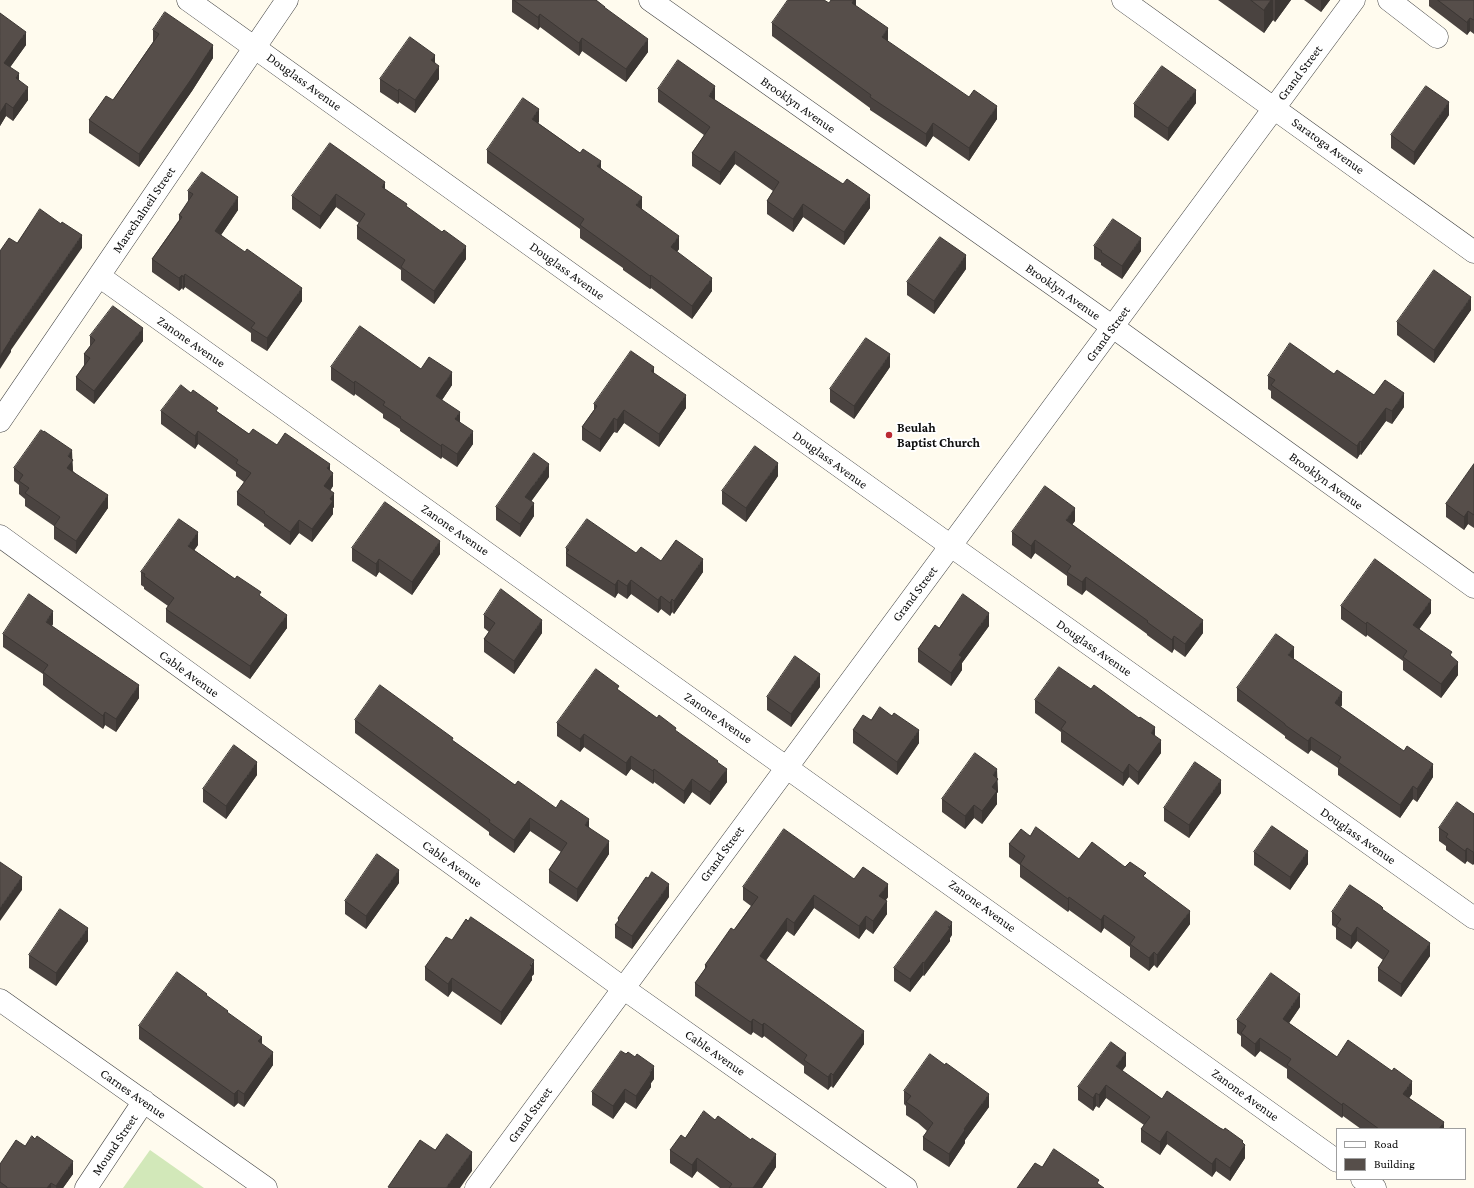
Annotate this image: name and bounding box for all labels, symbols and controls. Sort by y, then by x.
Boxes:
street label: Grand Street [1274,42,1326,104]
street label: Douglass Avenue [264,50,344,114]
street label: Brooklyn Avenue [758,73,838,137]
street label: Saratoga Avenue [1289,114,1367,178]
street label: Marechalneil Street [109,164,179,256]
street label: Douglass Avenue [527,239,607,303]
street label: Brooklyn Avenue [1023,260,1103,324]
street label: Grand Street [1082,303,1134,365]
street label: Zanone Avenue [154,313,228,371]
place label: Beulah Baptist Church [897,420,980,451]
street label: Douglass Avenue [790,428,870,492]
marker: Beulah Baptist Church [884,430,894,440]
street label: Brooklyn Avenue [1286,449,1366,513]
street label: Zanone Avenue [418,501,492,559]
street label: Grand Street [889,563,941,625]
street label: Douglass Avenue [1053,616,1135,680]
street label: Cable Avenue [156,647,222,701]
street label: Zanone Avenue [681,689,755,747]
street label: Douglass Avenue [1317,804,1399,868]
street label: Grand Street [696,823,748,885]
street label: Cable Avenue [419,837,485,891]
street label: Zanone Avenue [945,876,1019,936]
street label: Cable Avenue [682,1026,748,1080]
street label: Zanone Avenue [1208,1065,1282,1125]
street label: Carnes Avenue [97,1066,169,1122]
street label: Grand Street [504,1084,556,1146]
street label: Mound Street [89,1111,141,1179]
legend [1336,1128,1466,1180]
text: Road [1374,1137,1398,1151]
text: Building [1374,1157,1415,1171]

